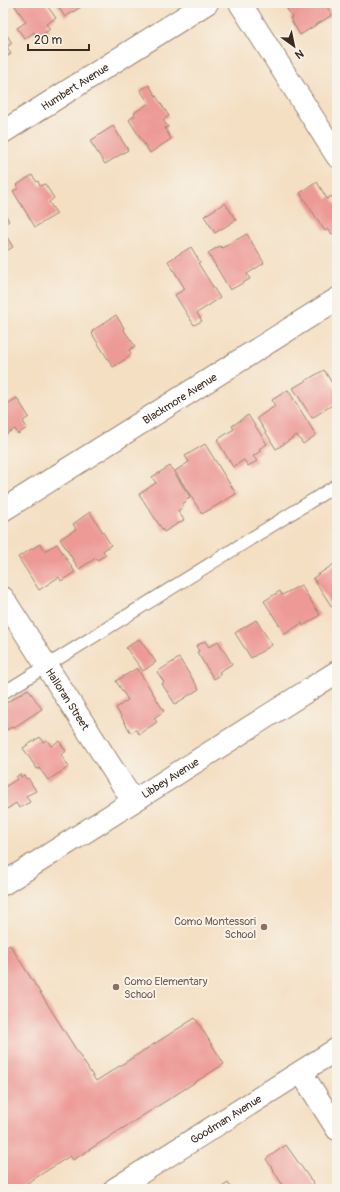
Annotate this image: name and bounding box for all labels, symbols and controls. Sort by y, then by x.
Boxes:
scale bar [28,26,89,52]
north arrow [274,26,314,66]
text: 20 m [34,33,63,48]
text: N [292,46,306,62]
street label: Humbert Avenue [39,61,112,113]
street label: Blackmore Avenue [140,370,220,427]
street label: Halloran Street [43,666,92,733]
street label: Libbey Avenue [139,755,202,801]
place label: Como Montessori School [174,915,256,941]
marker: Como Montessori School [259,922,269,932]
place label: Como Elementary School [124,975,208,1001]
marker: Como Elementary School [111,982,121,992]
street label: Goodman Avenue [188,1092,265,1147]

